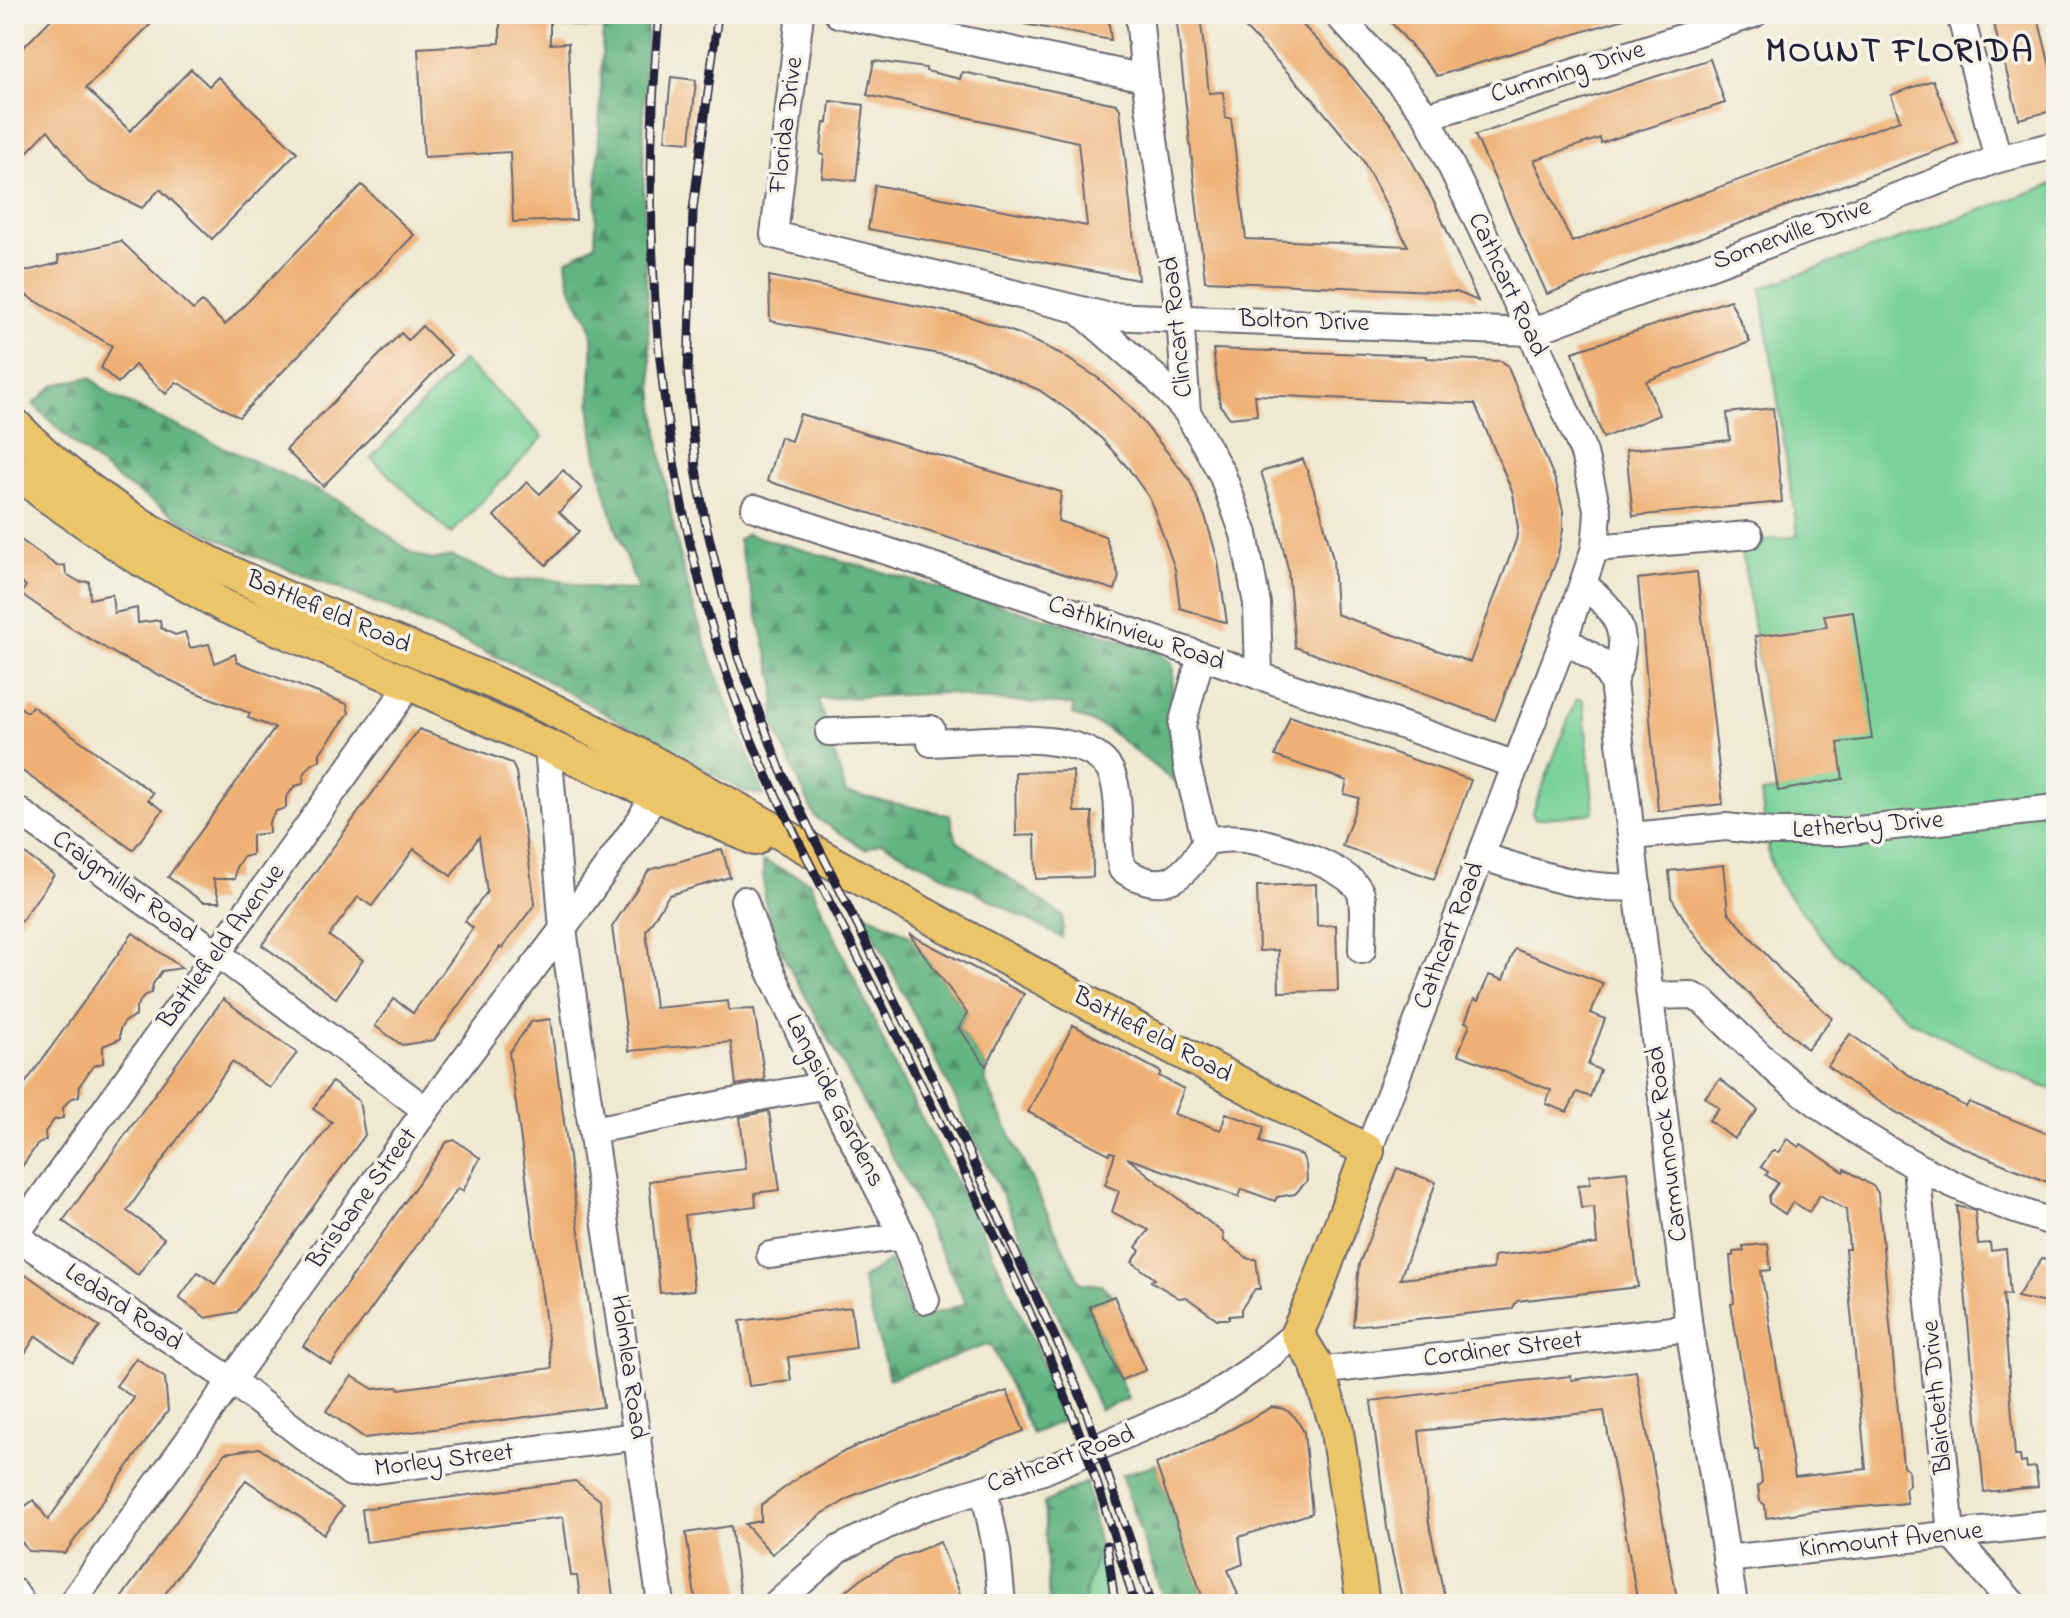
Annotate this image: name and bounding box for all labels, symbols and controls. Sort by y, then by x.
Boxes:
district label: MOUNT FLORIDA [1766,28,2035,78]
street label: Cumming Drive [1486,31,1650,114]
street label: Florida Drive [760,54,814,196]
street label: Somerville Drive [1708,189,1877,281]
street label: Cathcart Road [1457,207,1557,364]
street label: Clincart Road [1152,254,1204,399]
street label: Bolton Drive [1237,301,1370,343]
street label: Battlefield Road [239,561,417,665]
street label: Cathkinview Road [1042,586,1230,682]
street label: Letherby Drive [1791,802,1945,850]
street label: Craigmillar Road [43,821,205,953]
street label: Battlefield Avenue [148,856,295,1039]
street label: Cathcart Road [1405,857,1496,1015]
street label: Battlefield Road [1065,978,1239,1094]
street label: Langside Gardens [774,1008,894,1194]
street label: Carmunnock Road [1637,1044,1699,1244]
street label: Brisbane Street [298,1120,428,1279]
street label: Ledard Road [56,1254,190,1362]
street label: Holmlea Road [599,1292,657,1442]
street label: Blairbeth Drive [1912,1318,1964,1477]
street label: Cordiner Street [1421,1321,1585,1379]
street label: Cathcart Road [982,1416,1141,1504]
street label: Morley Street [372,1434,516,1488]
street label: Kinmount Avenue [1797,1512,1985,1570]

